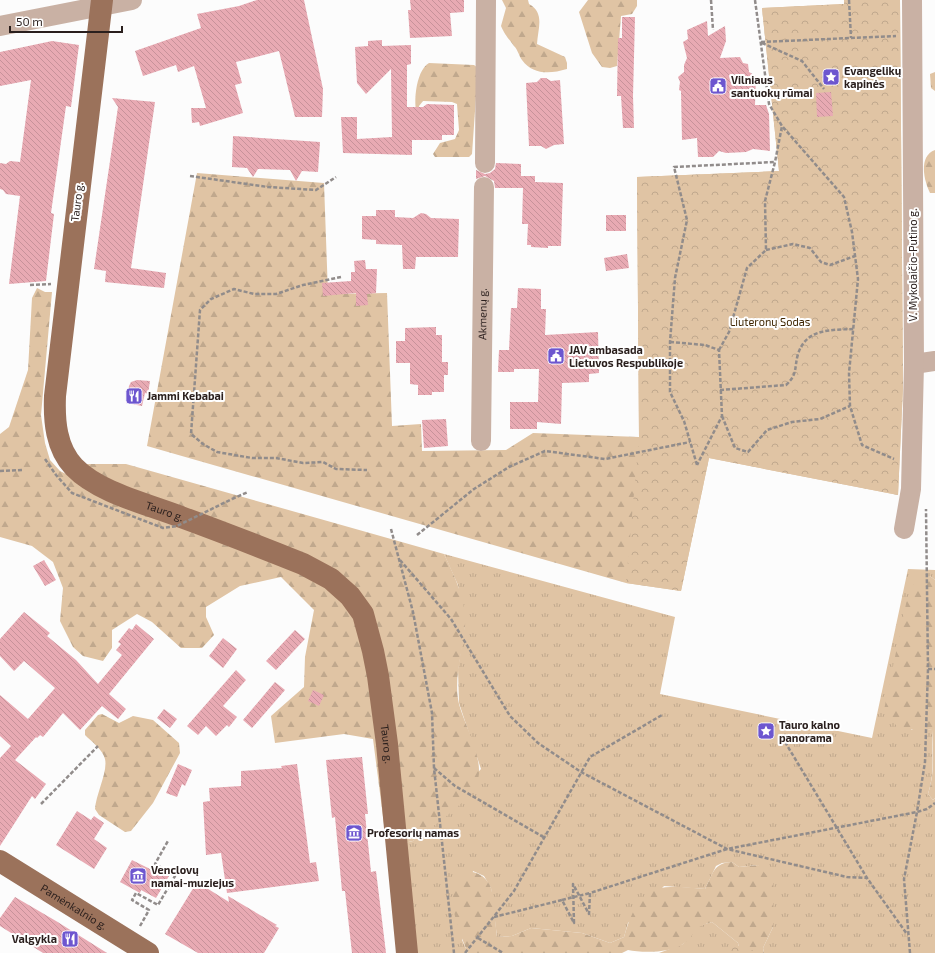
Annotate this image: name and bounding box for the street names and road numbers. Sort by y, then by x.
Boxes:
street label: Tauro g. [68,182,85,222]
street label: V. Mykolaičio-Putino g. [906,208,919,322]
street label: Akmenų g. [475,288,489,340]
street label: Tauro g. [144,498,186,523]
street label: Tauro g. [378,724,396,764]
street label: Pamėnkalnio g. [38,881,110,932]

